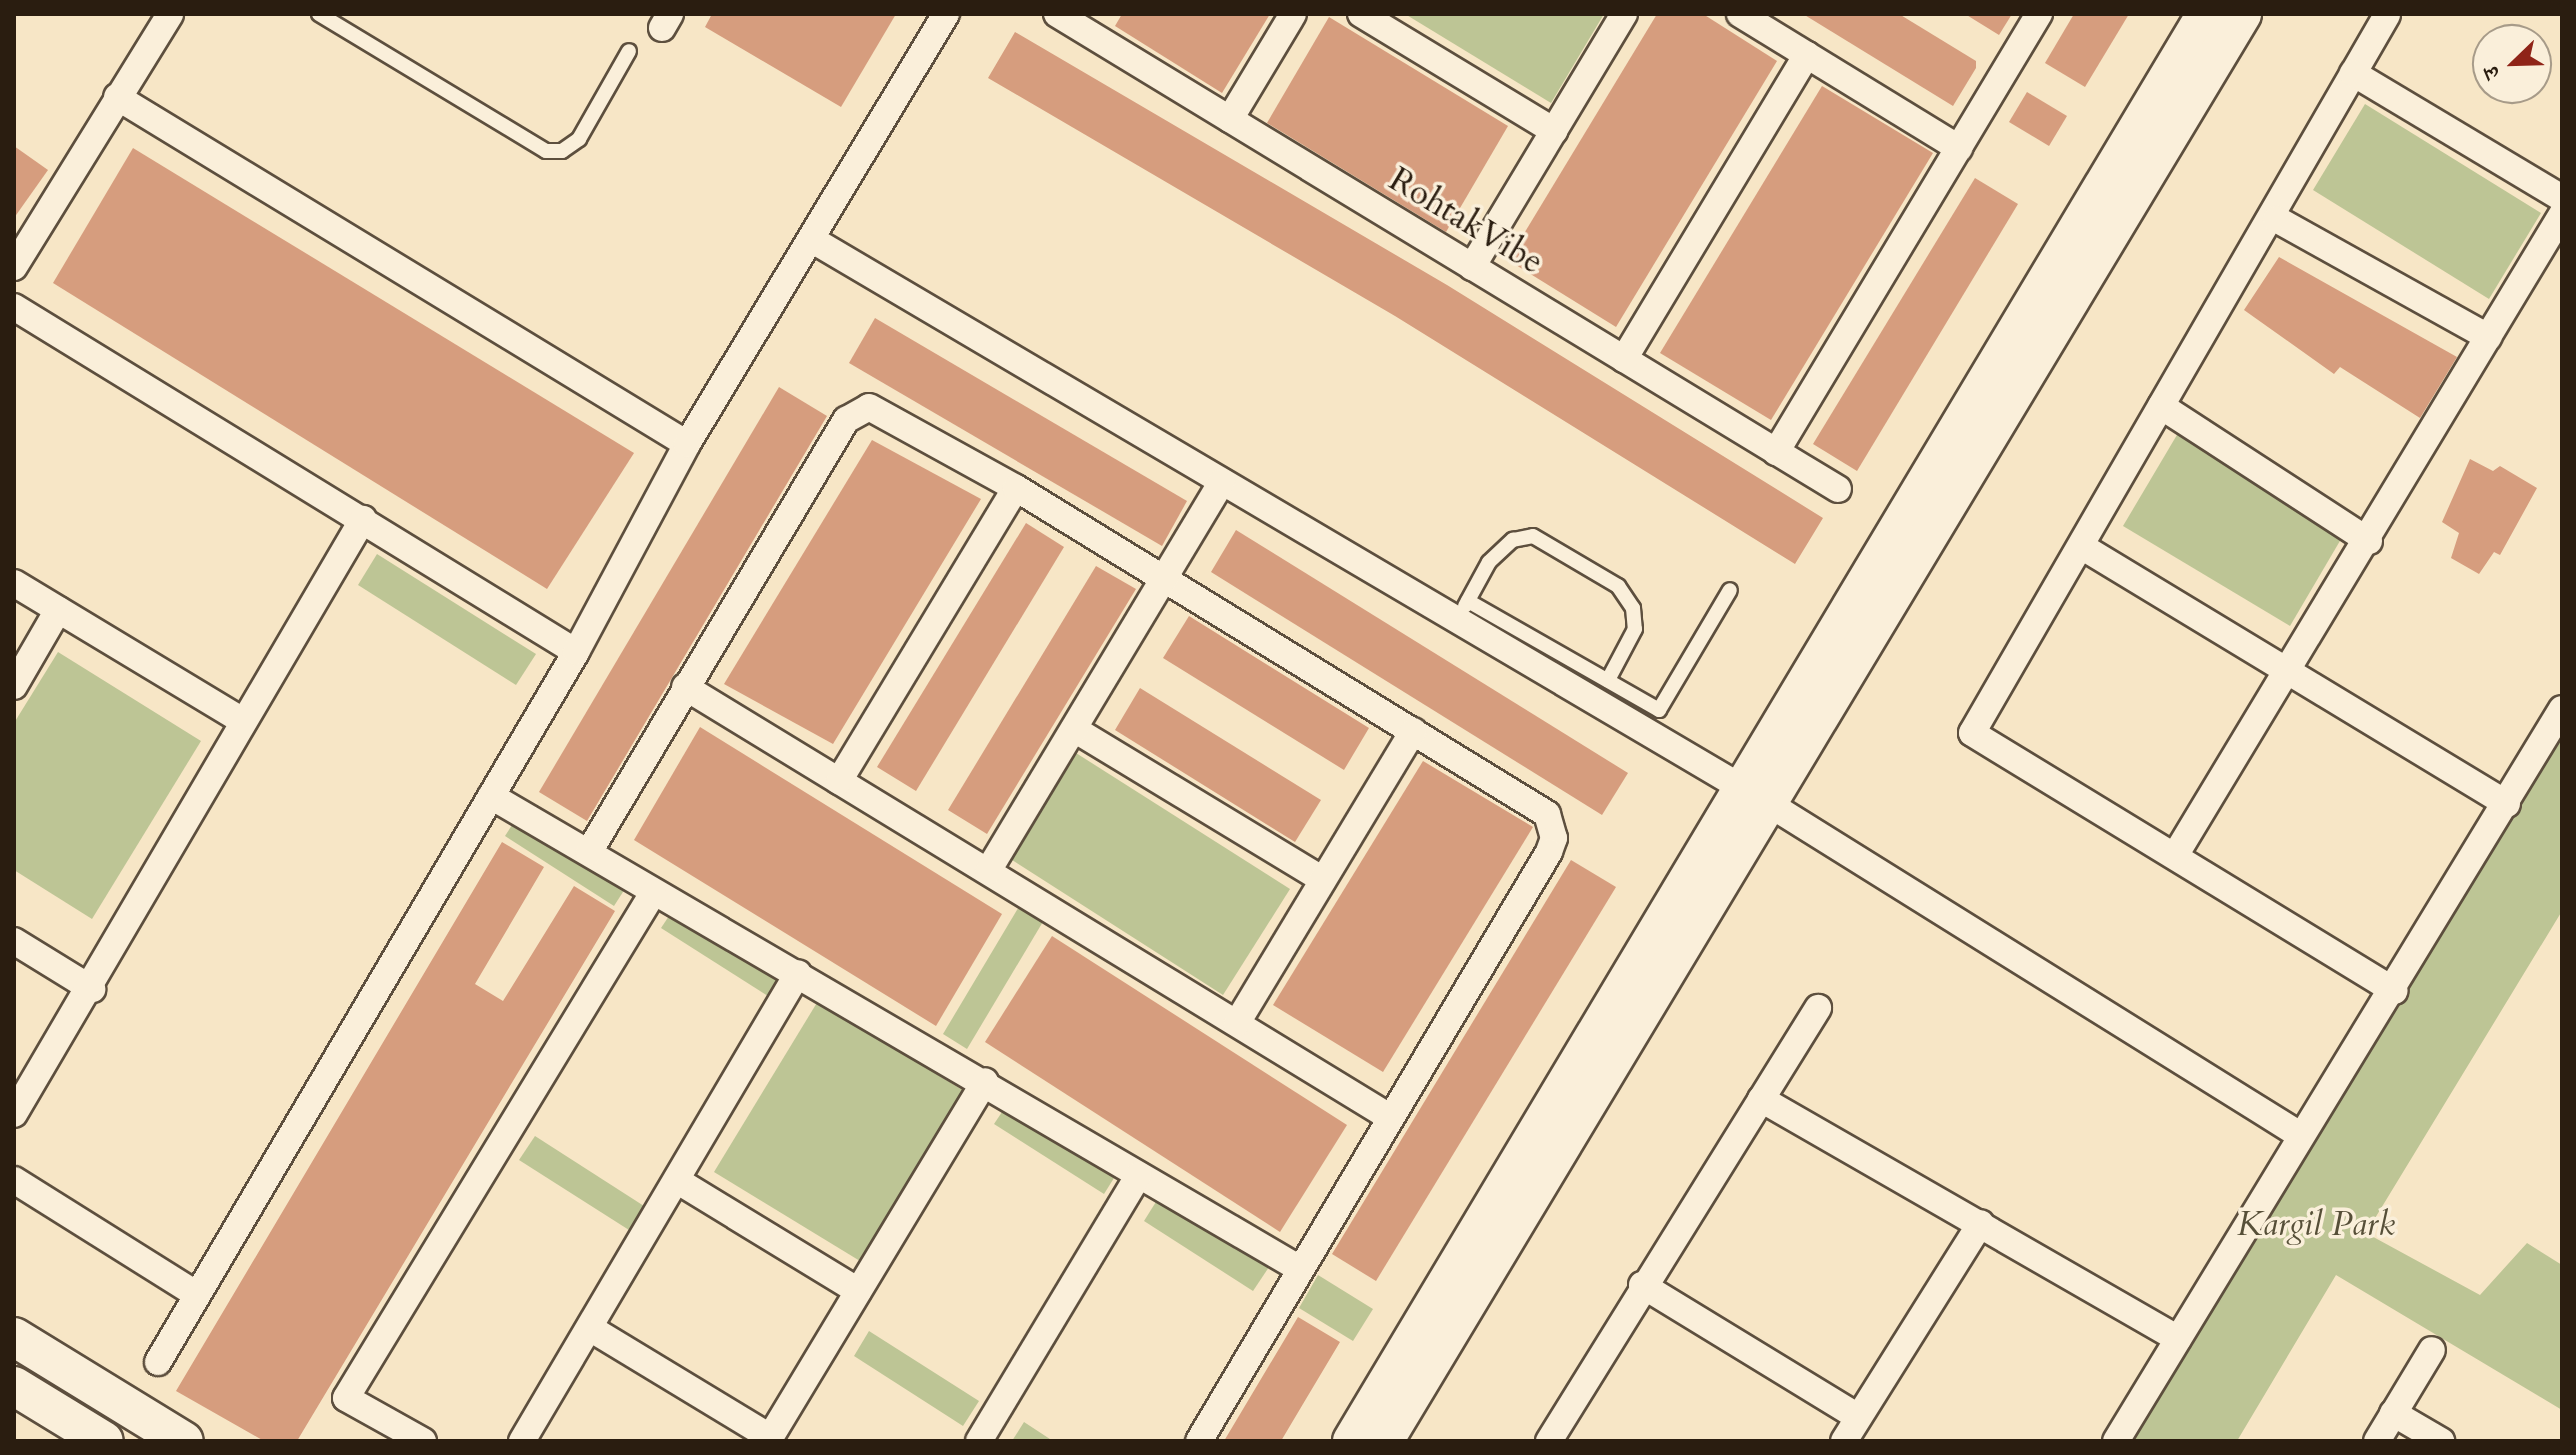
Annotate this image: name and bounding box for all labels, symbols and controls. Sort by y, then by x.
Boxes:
north arrow [2472,24,2552,104]
text: उ [2476,62,2508,84]
street label: RohtakVibe [1382,159,1550,283]
park label: Kargil Park [2237,1205,2395,1245]

